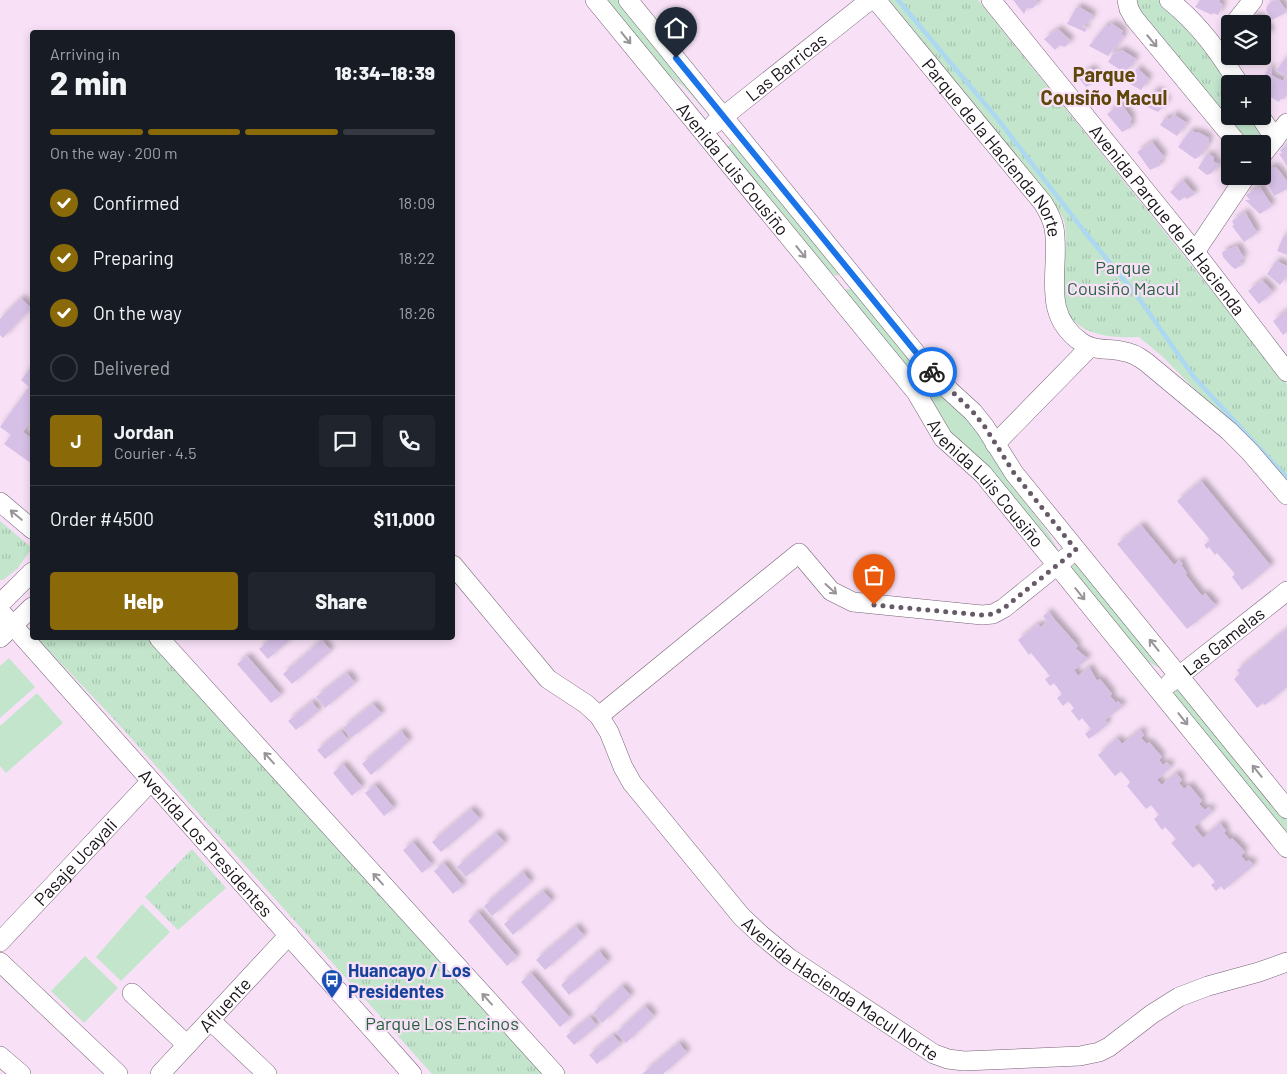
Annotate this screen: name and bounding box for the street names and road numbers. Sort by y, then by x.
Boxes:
street label: Las Barricas [741,28,831,106]
street label: Parque de la Hacienda Norte [918,54,1066,238]
street label: Avenida Luis Cousiño [672,98,794,240]
street label: Avenida Parque de la Hacienda [1085,120,1250,319]
street label: Avenida Luis Cousiño [923,415,1049,551]
street label: Las Gamelas [1178,602,1269,680]
street label: Avenida Los Presidentes [134,764,278,921]
street label: Pasaje Ucayali [29,814,121,910]
street label: Avenida Hacienda Macul Norte [738,912,943,1065]
street label: Afluente [194,973,255,1036]

